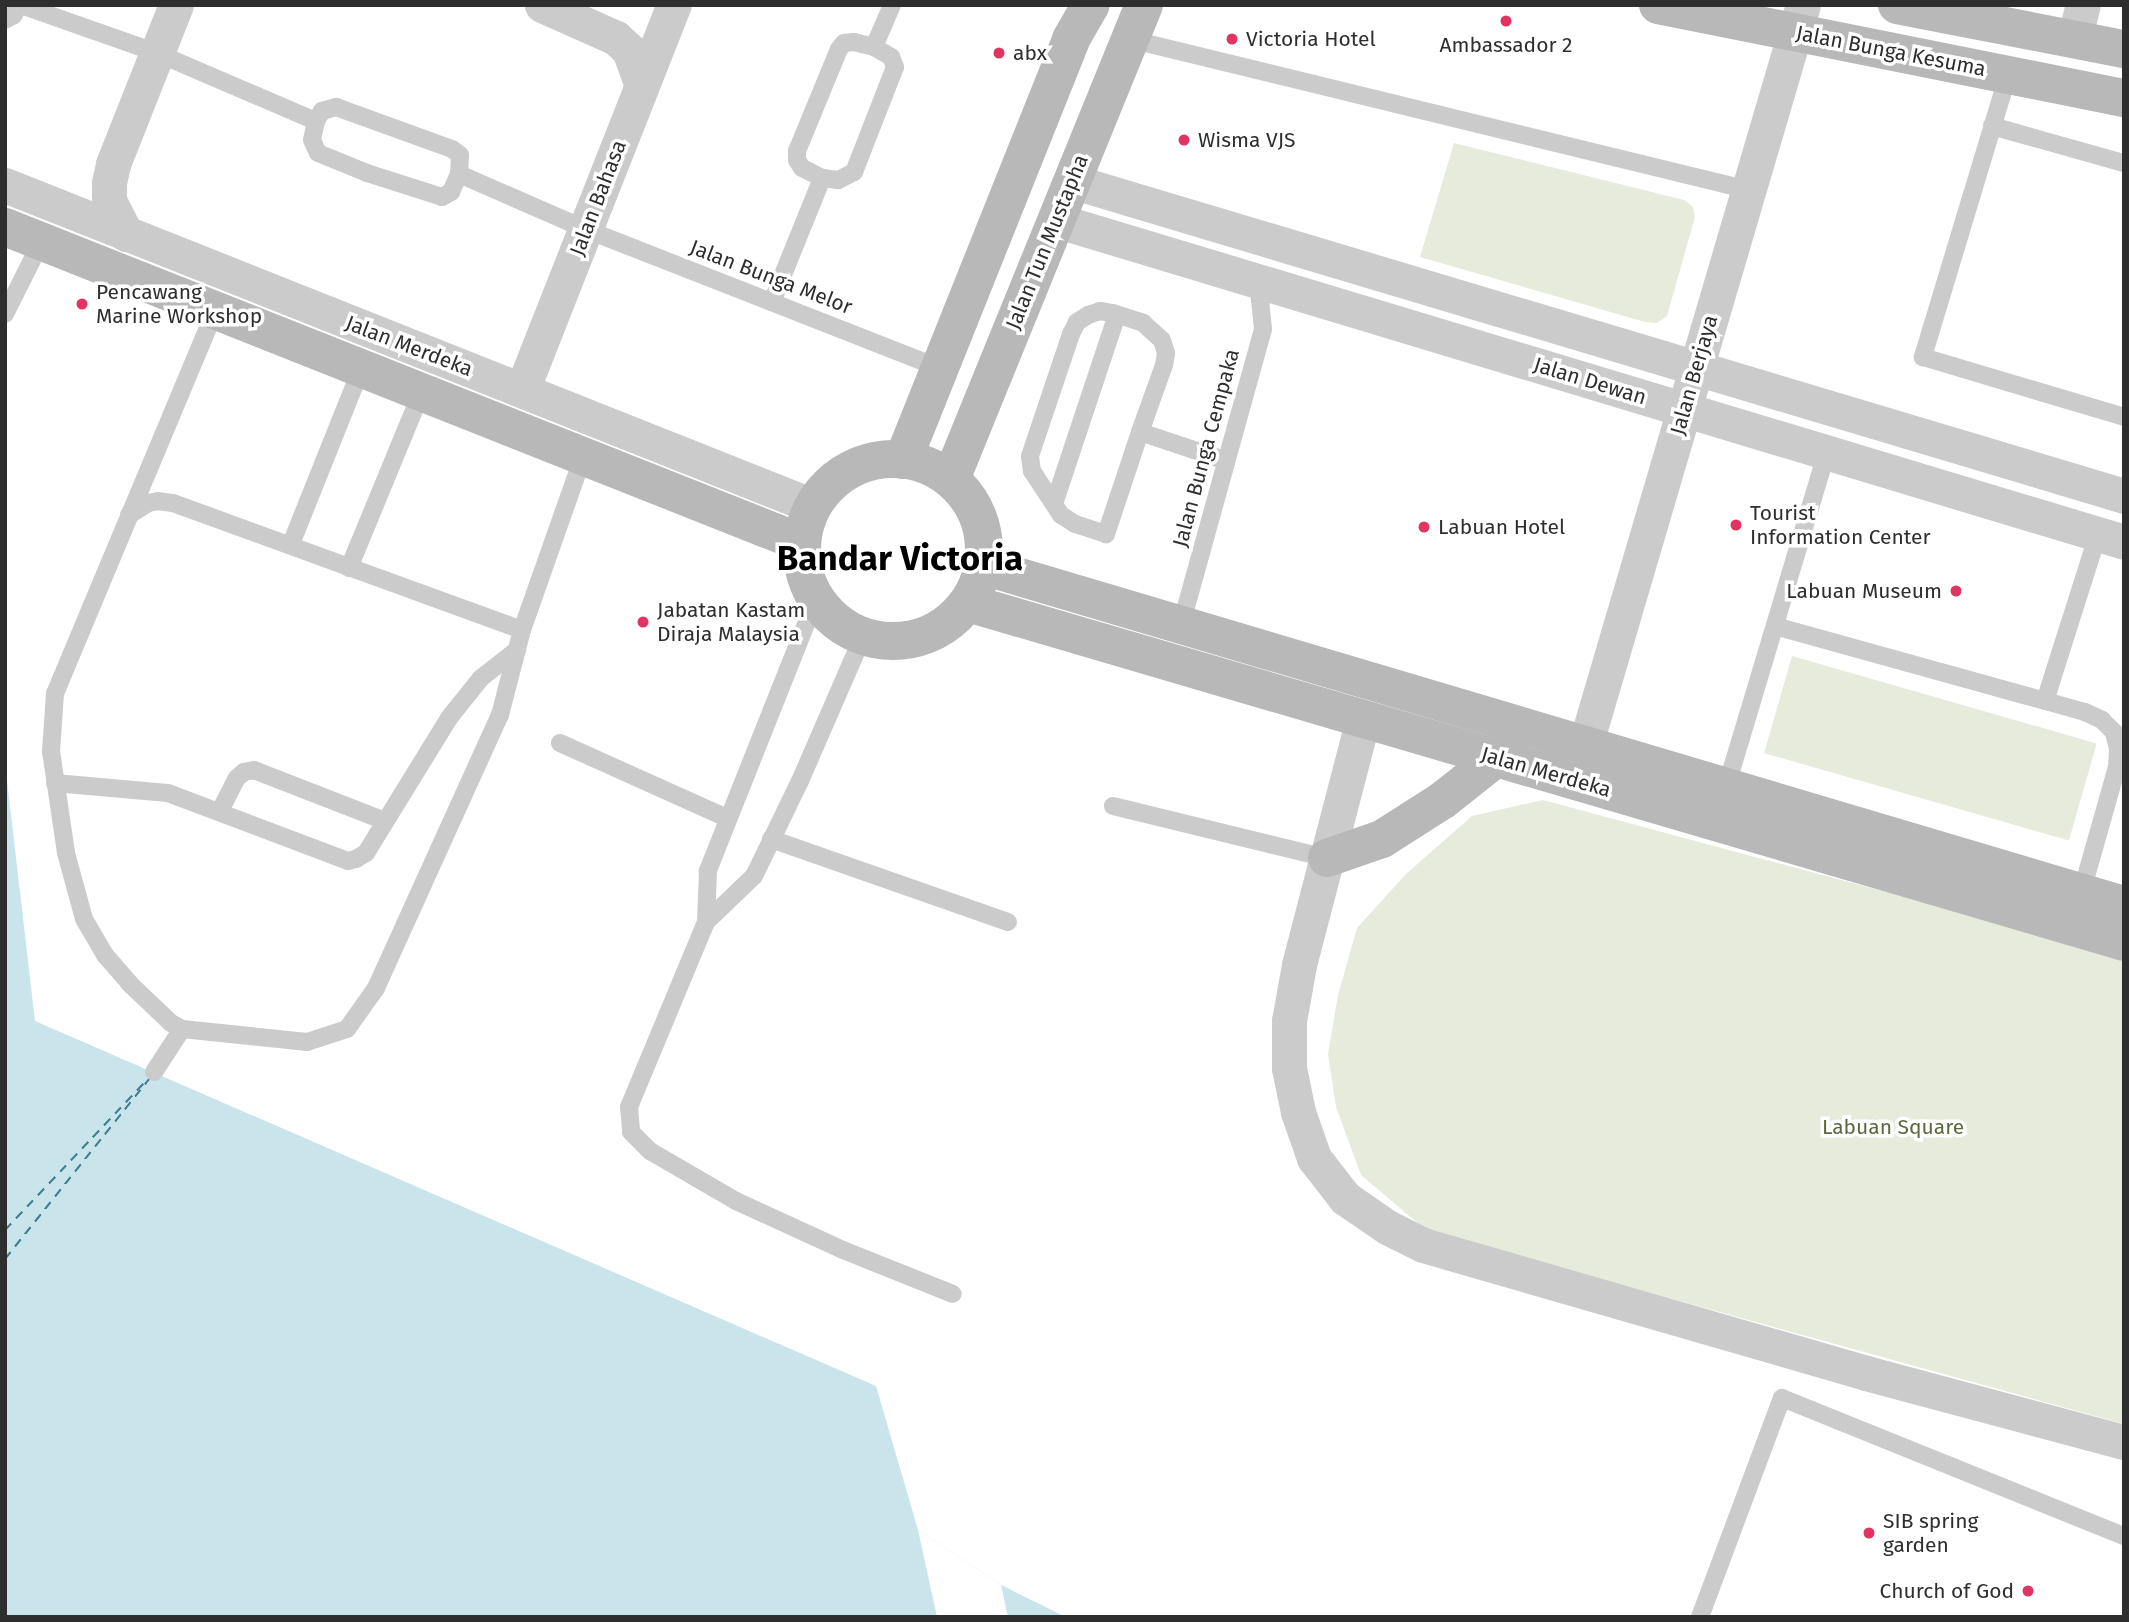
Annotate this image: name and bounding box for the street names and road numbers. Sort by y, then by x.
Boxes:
street label: Jalan Bunga Kesuma [1794,20,1988,82]
street label: Jalan Bahasa [564,137,632,259]
street label: Jalan Tun Mustapha [1000,151,1094,333]
street label: Jalan Bunga Melor [686,234,856,320]
street label: Jalan Merdeka [342,310,476,382]
street label: Jalan Berjaya [1665,312,1723,438]
street label: Jalan Bunga Cempaka [1167,346,1245,550]
street label: Jalan Dewan [1531,352,1649,410]
street label: Jalan Merdeka [1478,741,1614,803]

